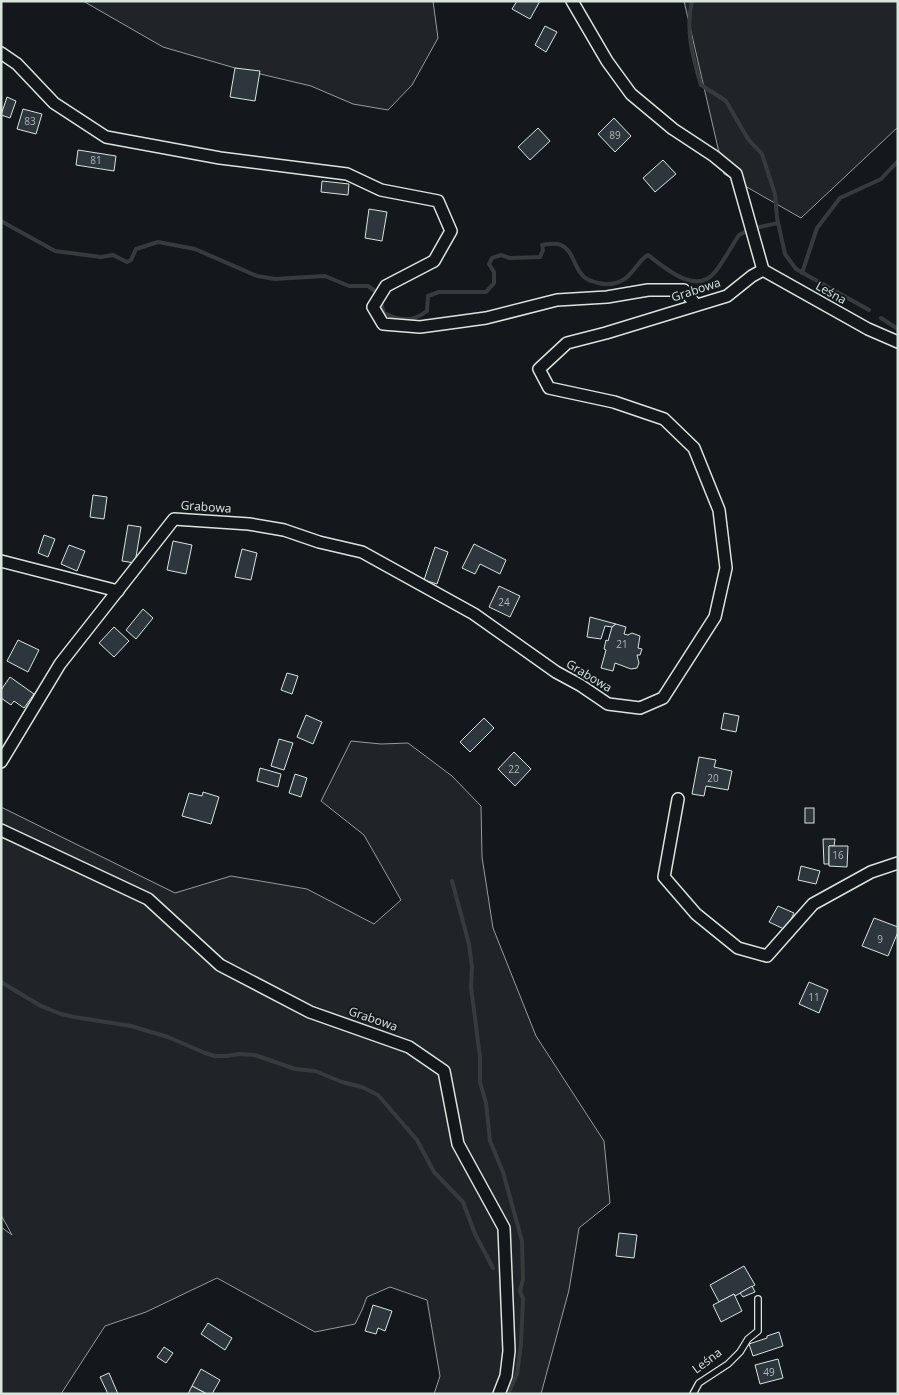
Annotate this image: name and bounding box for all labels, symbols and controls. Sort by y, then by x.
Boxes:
house number: 83 [24,114,36,128]
house number: 89 [609,128,621,142]
house number: 81 [90,153,102,167]
street label: Grabowa [669,274,723,305]
street label: Leśna [813,277,850,308]
street label: Grabowa [180,496,232,517]
house number: 24 [498,595,510,609]
house number: 21 [616,637,628,651]
street label: Grabowa [563,655,615,696]
house number: 22 [508,762,520,776]
house number: 20 [707,771,719,785]
house number: 16 [832,848,844,862]
house number: 9 [877,932,883,946]
house number: 11 [808,990,820,1004]
street label: Grabowa [346,1002,400,1035]
street label: Leśna [689,1344,725,1377]
house number: 49 [763,1365,775,1379]

